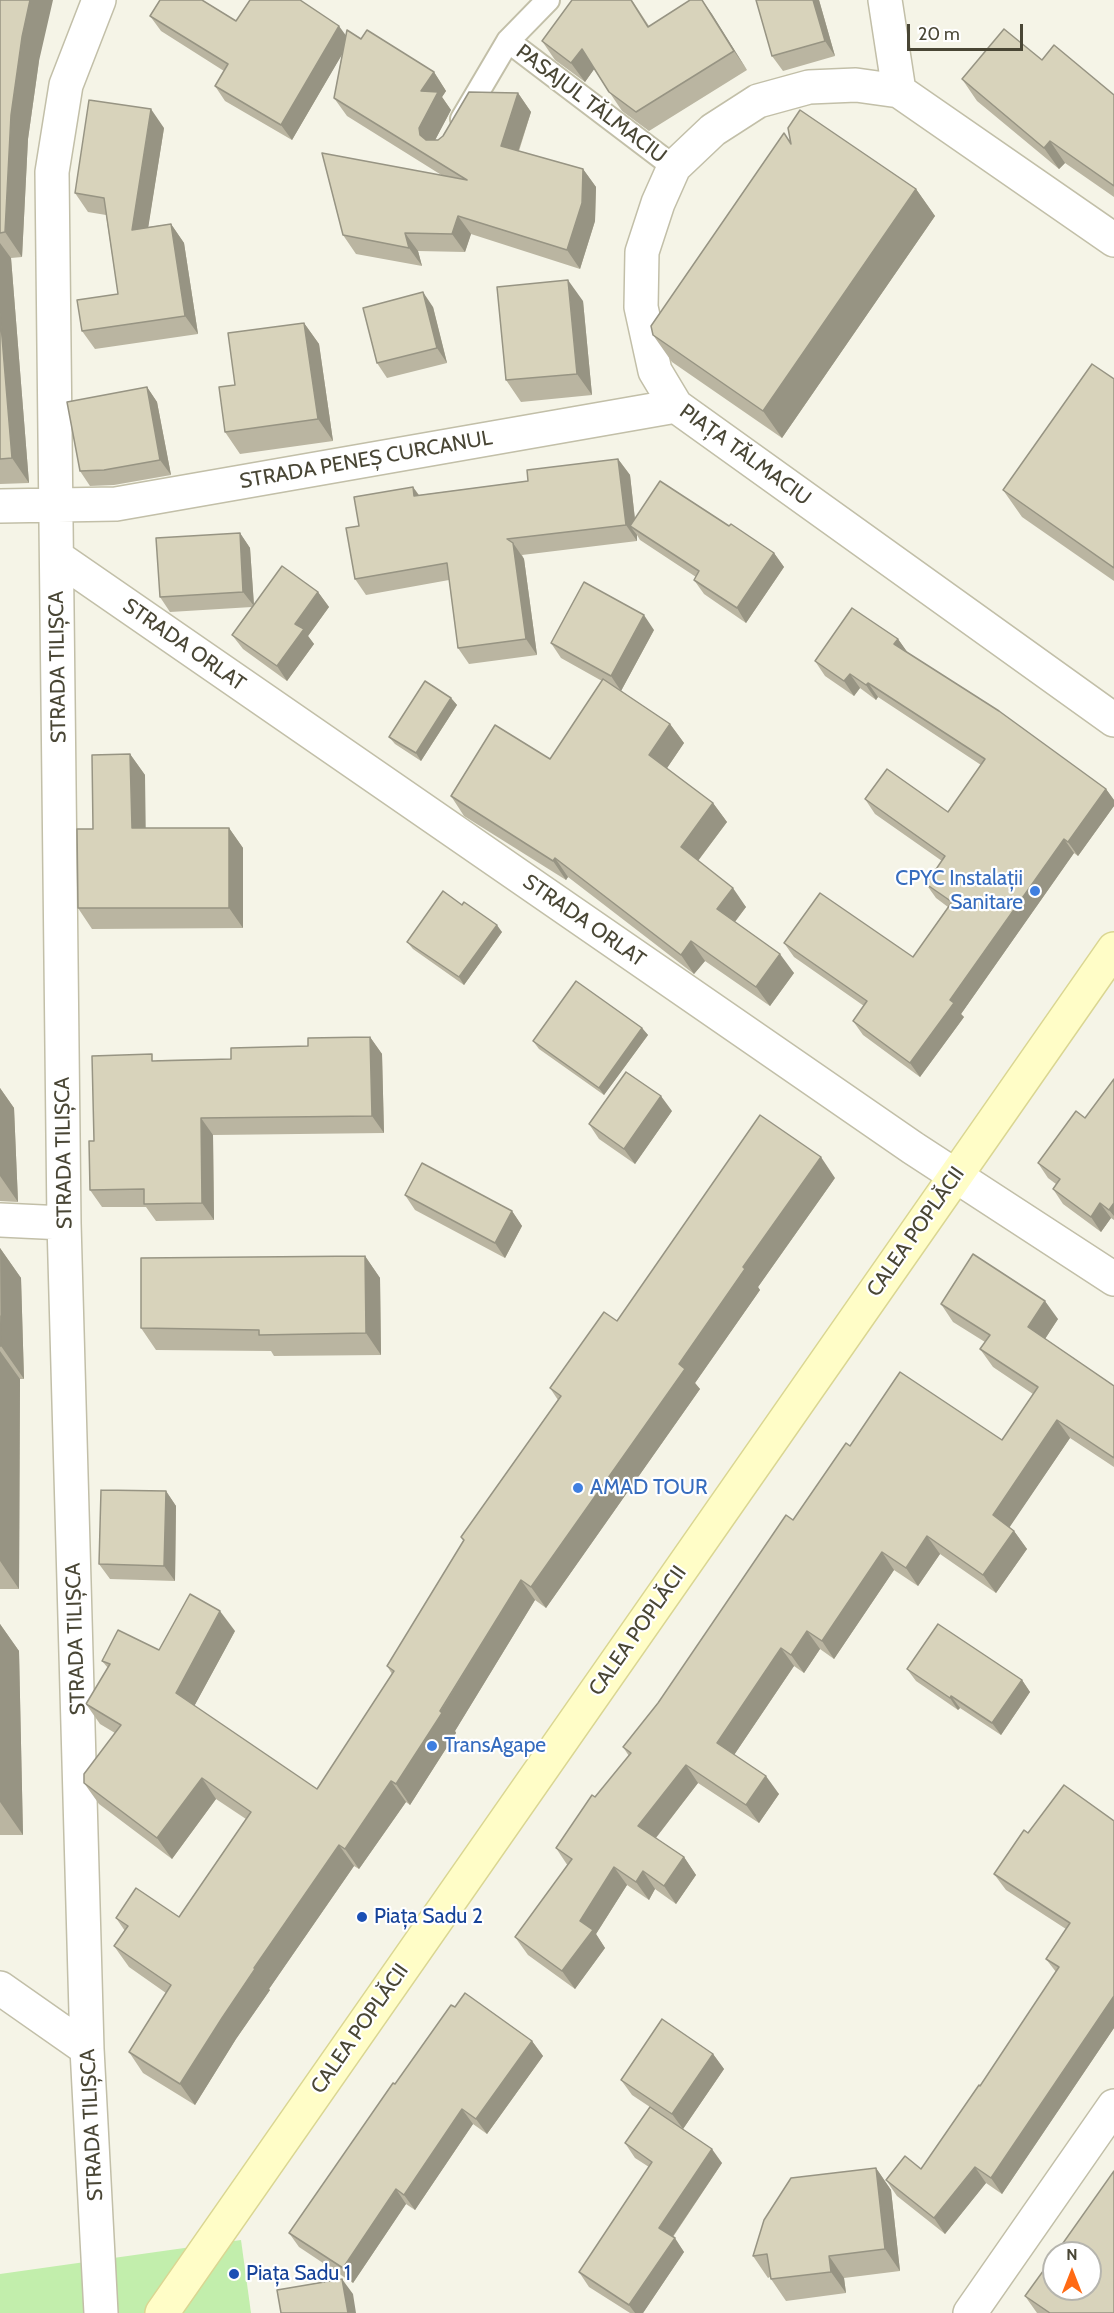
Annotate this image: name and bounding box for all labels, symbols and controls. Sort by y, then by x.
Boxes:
scale bar [910,12,1026,50]
text: 20 m [918,23,960,45]
street label: PASAJUL TĂLMACIU [511,39,671,169]
street label: PIAȚA TĂLMACIU [675,399,815,511]
street label: STRADA PENEȘ CURCANUL [238,425,494,495]
street label: STRADA TILIȘCA [44,591,72,743]
street label: STRADA ORLAT [118,593,250,697]
place label: CPYC Instalații Sanitare [895,866,1023,916]
street label: STRADA ORLAT [518,869,650,973]
marker: CPYC Instalații Sanitare [1028,884,1042,898]
street label: STRADA TILIȘCA [50,1077,78,1229]
street label: CALEA POPLĂCII [862,1162,970,1302]
place label: AMAD TOUR [590,1475,708,1501]
marker: AMAD TOUR [571,1481,585,1495]
street label: CALEA POPLĂCII [584,1561,692,1701]
street label: STRADA TILIȘCA [61,1562,91,1716]
place label: TransAgape [444,1733,546,1759]
marker: TransAgape [425,1739,439,1753]
place label: Piața Sadu 2 [374,1904,483,1930]
marker: Piața Sadu 2 [355,1910,369,1924]
street label: CALEA POPLĂCII [306,1959,414,2099]
street label: STRADA TILIȘCA [75,2048,109,2202]
north arrow [1042,2241,1102,2301]
text: N [1066,2245,1078,2264]
place label: Piața Sadu 1 [246,2261,351,2287]
marker: Piața Sadu 1 [227,2267,241,2281]

